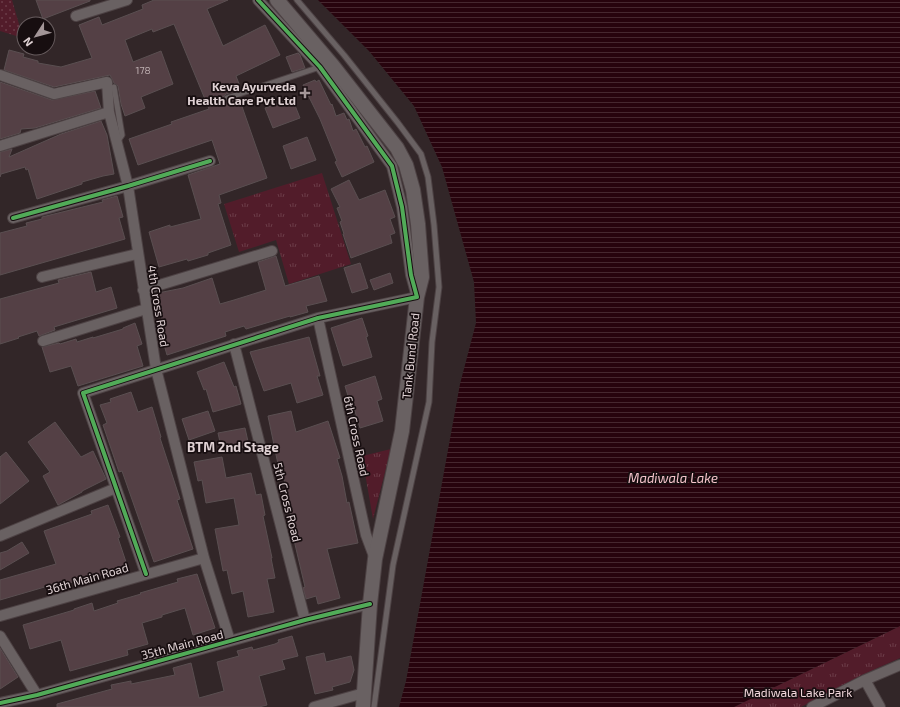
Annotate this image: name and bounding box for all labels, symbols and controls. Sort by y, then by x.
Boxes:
north arrow [16,16,56,56]
text: N [20,35,35,49]
house number: 178 [135,64,151,76]
place label: Keva Ayurveda Health Care Pvt Ltd [187,79,296,107]
marker: Keva Ayurveda Health Care Pvt Ltd [299,87,311,99]
street label: 4th Cross Road [146,264,172,348]
street label: Tank Bund Road [399,312,421,400]
street label: 6th Cross Road [342,394,372,478]
district label: BTM 2nd Stage [187,439,279,455]
street label: 5th Cross Road [271,461,305,543]
water label: Madiwala Lake [628,470,718,486]
street label: 36th Main Road [44,560,130,596]
street label: 35th Main Road [139,626,225,662]
park label: Madiwala Lake Park [744,685,852,699]

